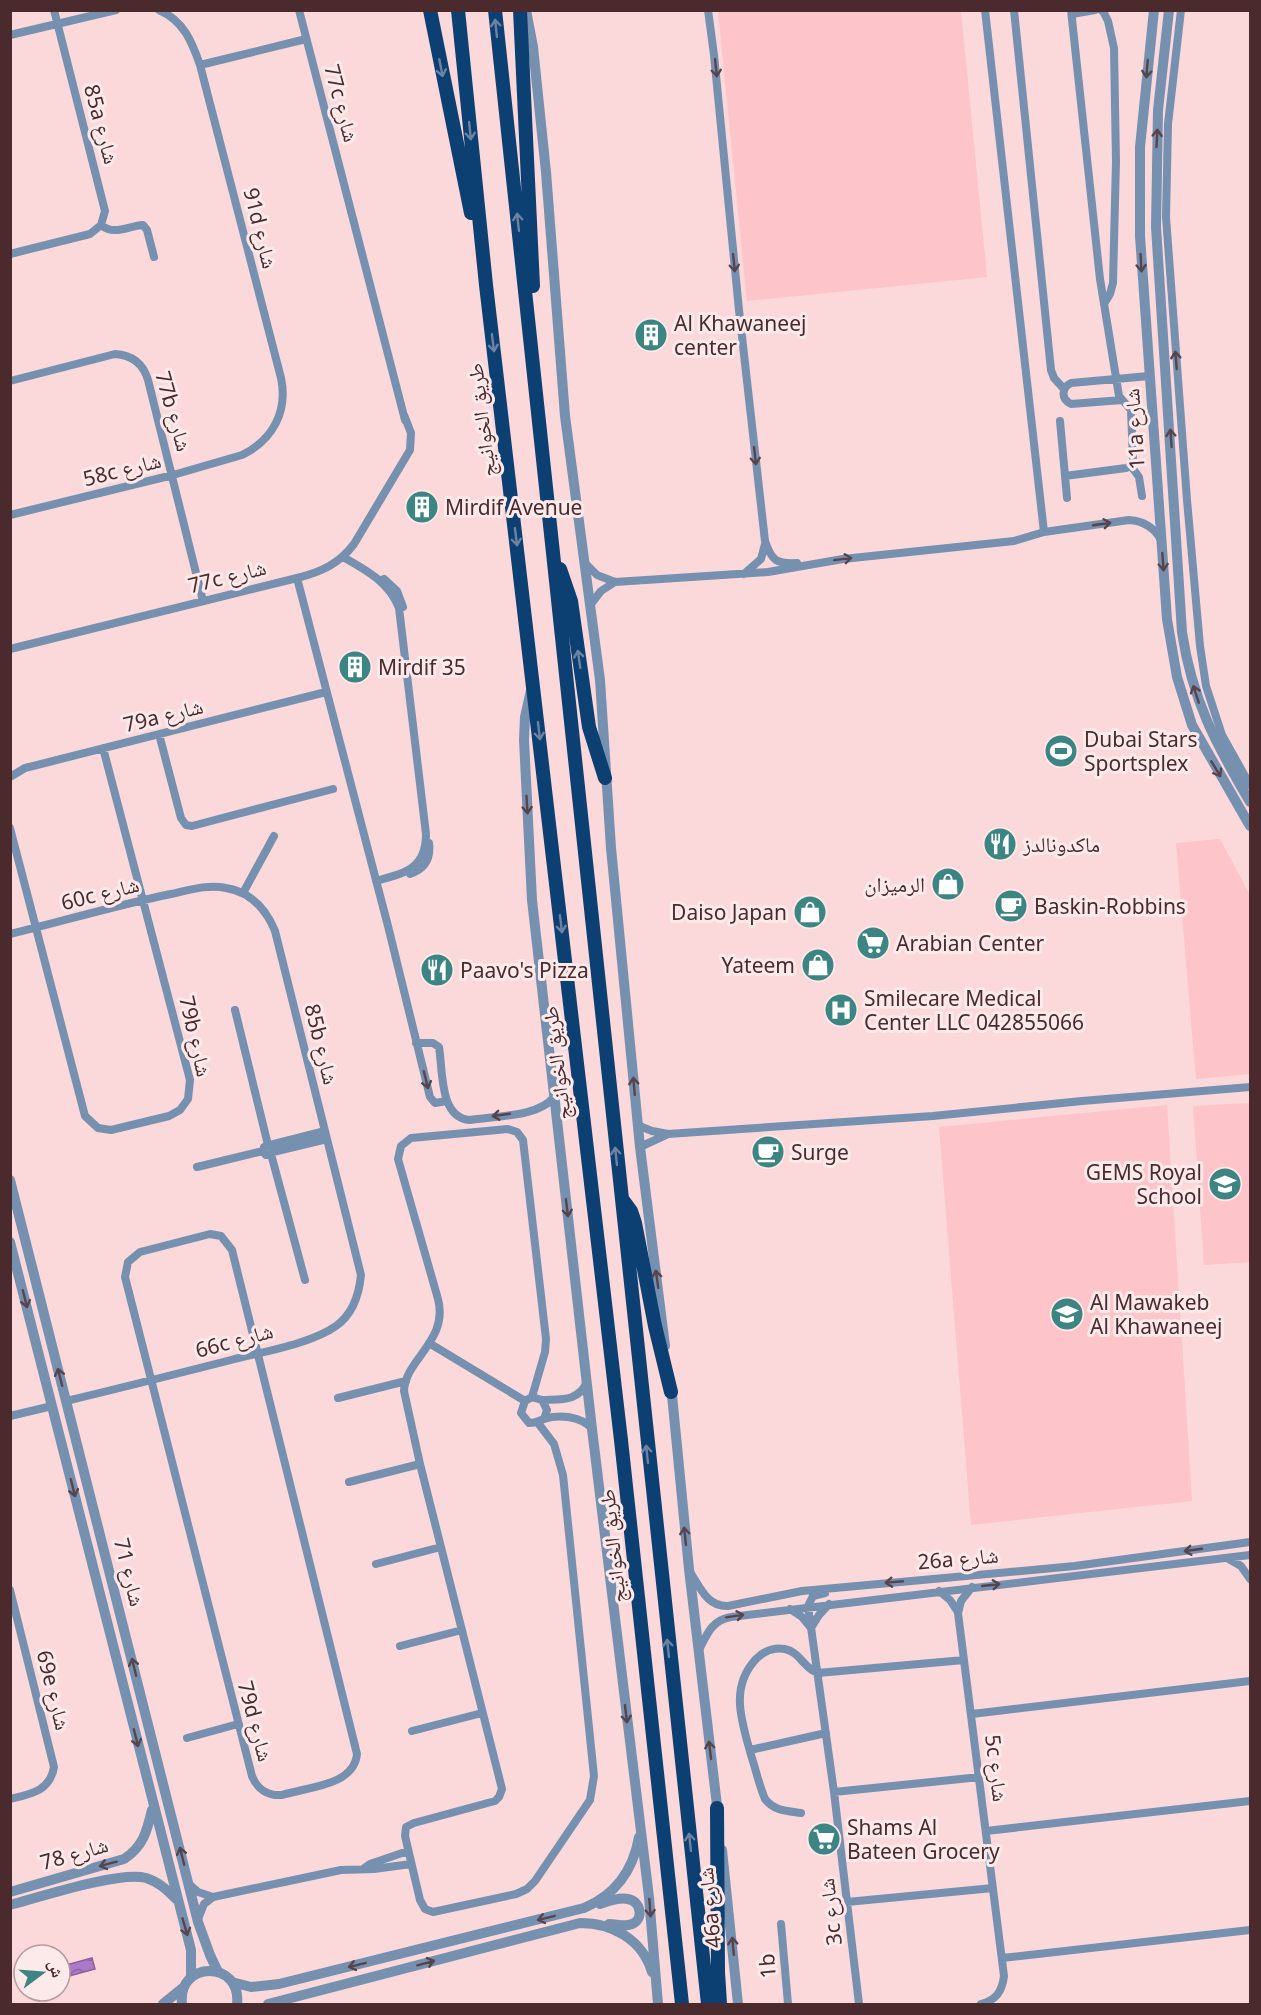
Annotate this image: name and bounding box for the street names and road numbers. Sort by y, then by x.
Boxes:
street label: 77c شارع [318,61,366,145]
street label: 85a شارع [78,81,126,167]
street label: 91d شارع [237,185,285,271]
street label: طريق الخوانيج [460,362,502,478]
street label: 77b شارع [149,368,199,454]
street label: 11a شارع [1117,388,1151,470]
street label: 58c شارع [80,446,164,492]
street label: 77c شارع [185,553,269,599]
street label: 79a شارع [120,692,206,738]
street label: 60c شارع [58,870,142,916]
street label: 79b شارع [173,993,219,1079]
street label: 85b شارع [298,1001,346,1087]
street label: طريق الخوانيج [535,1005,577,1121]
street label: 66c شارع [192,1316,276,1364]
street label: طريق الخوانيج [592,1488,632,1604]
street label: شارع 71 [108,1535,152,1609]
street label: 26a شارع [916,1541,1000,1575]
street label: 69e شارع [31,1647,77,1733]
street label: 79d شارع [232,1678,280,1764]
street label: 5c شارع [979,1733,1015,1803]
street label: شارع 78 [37,1830,111,1876]
street label: 46a شارع [691,1866,727,1950]
street label: 3c شارع [812,1877,848,1947]
street label: 1b [752,1952,782,1980]

